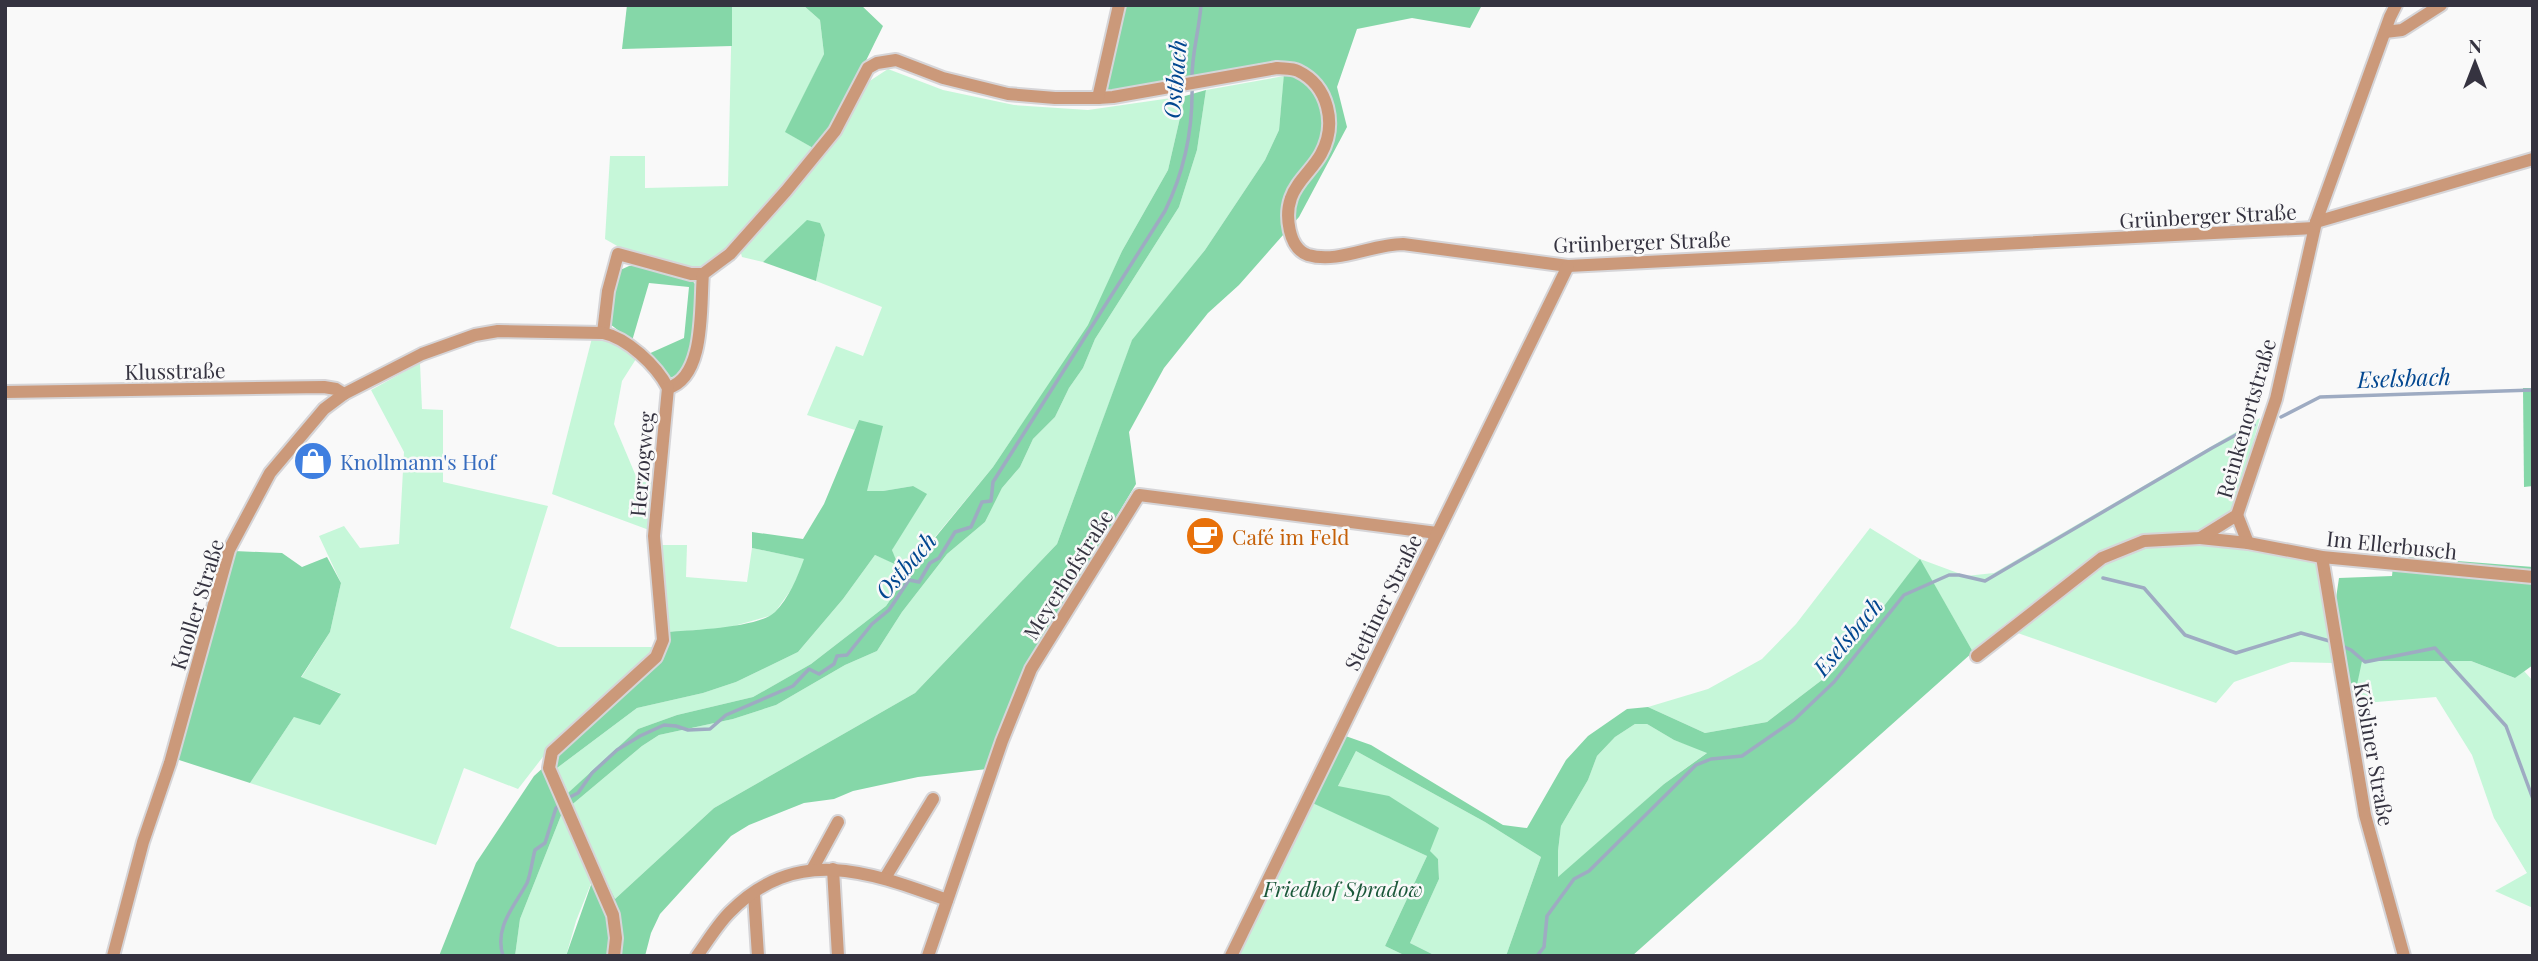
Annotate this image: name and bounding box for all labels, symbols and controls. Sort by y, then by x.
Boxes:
north arrow [2440,28,2510,98]
text: N [2468,32,2482,58]
water label: Ostbach [1155,38,1193,120]
street label: Grünberger Straße [2119,196,2297,234]
street label: Grünberger Straße [1553,224,1731,258]
street label: Reinkenortstraße [2209,335,2281,501]
street label: Klusstraße [124,355,226,385]
water label: Eselsbach [2356,360,2451,394]
street label: Herzogweg [622,410,660,518]
shop icon: Knollmann's Hof [292,440,334,482]
place label: Knollmann's Hof [340,447,498,475]
street label: Meyerhofstraße [1016,504,1118,644]
cafe icon: Café im Feld [1184,515,1226,557]
place label: Café im Feld [1232,522,1349,550]
street label: Im Ellerbusch [2325,523,2459,565]
water label: Ostbach [867,525,943,605]
street label: Stettiner Straße [1337,529,1427,675]
street label: Knoller Straße [163,535,229,673]
water label: Eselsbach [1804,590,1889,683]
street label: Kösliner Straße [2349,680,2401,828]
park label: Friedhof Spradow [1262,874,1423,902]

